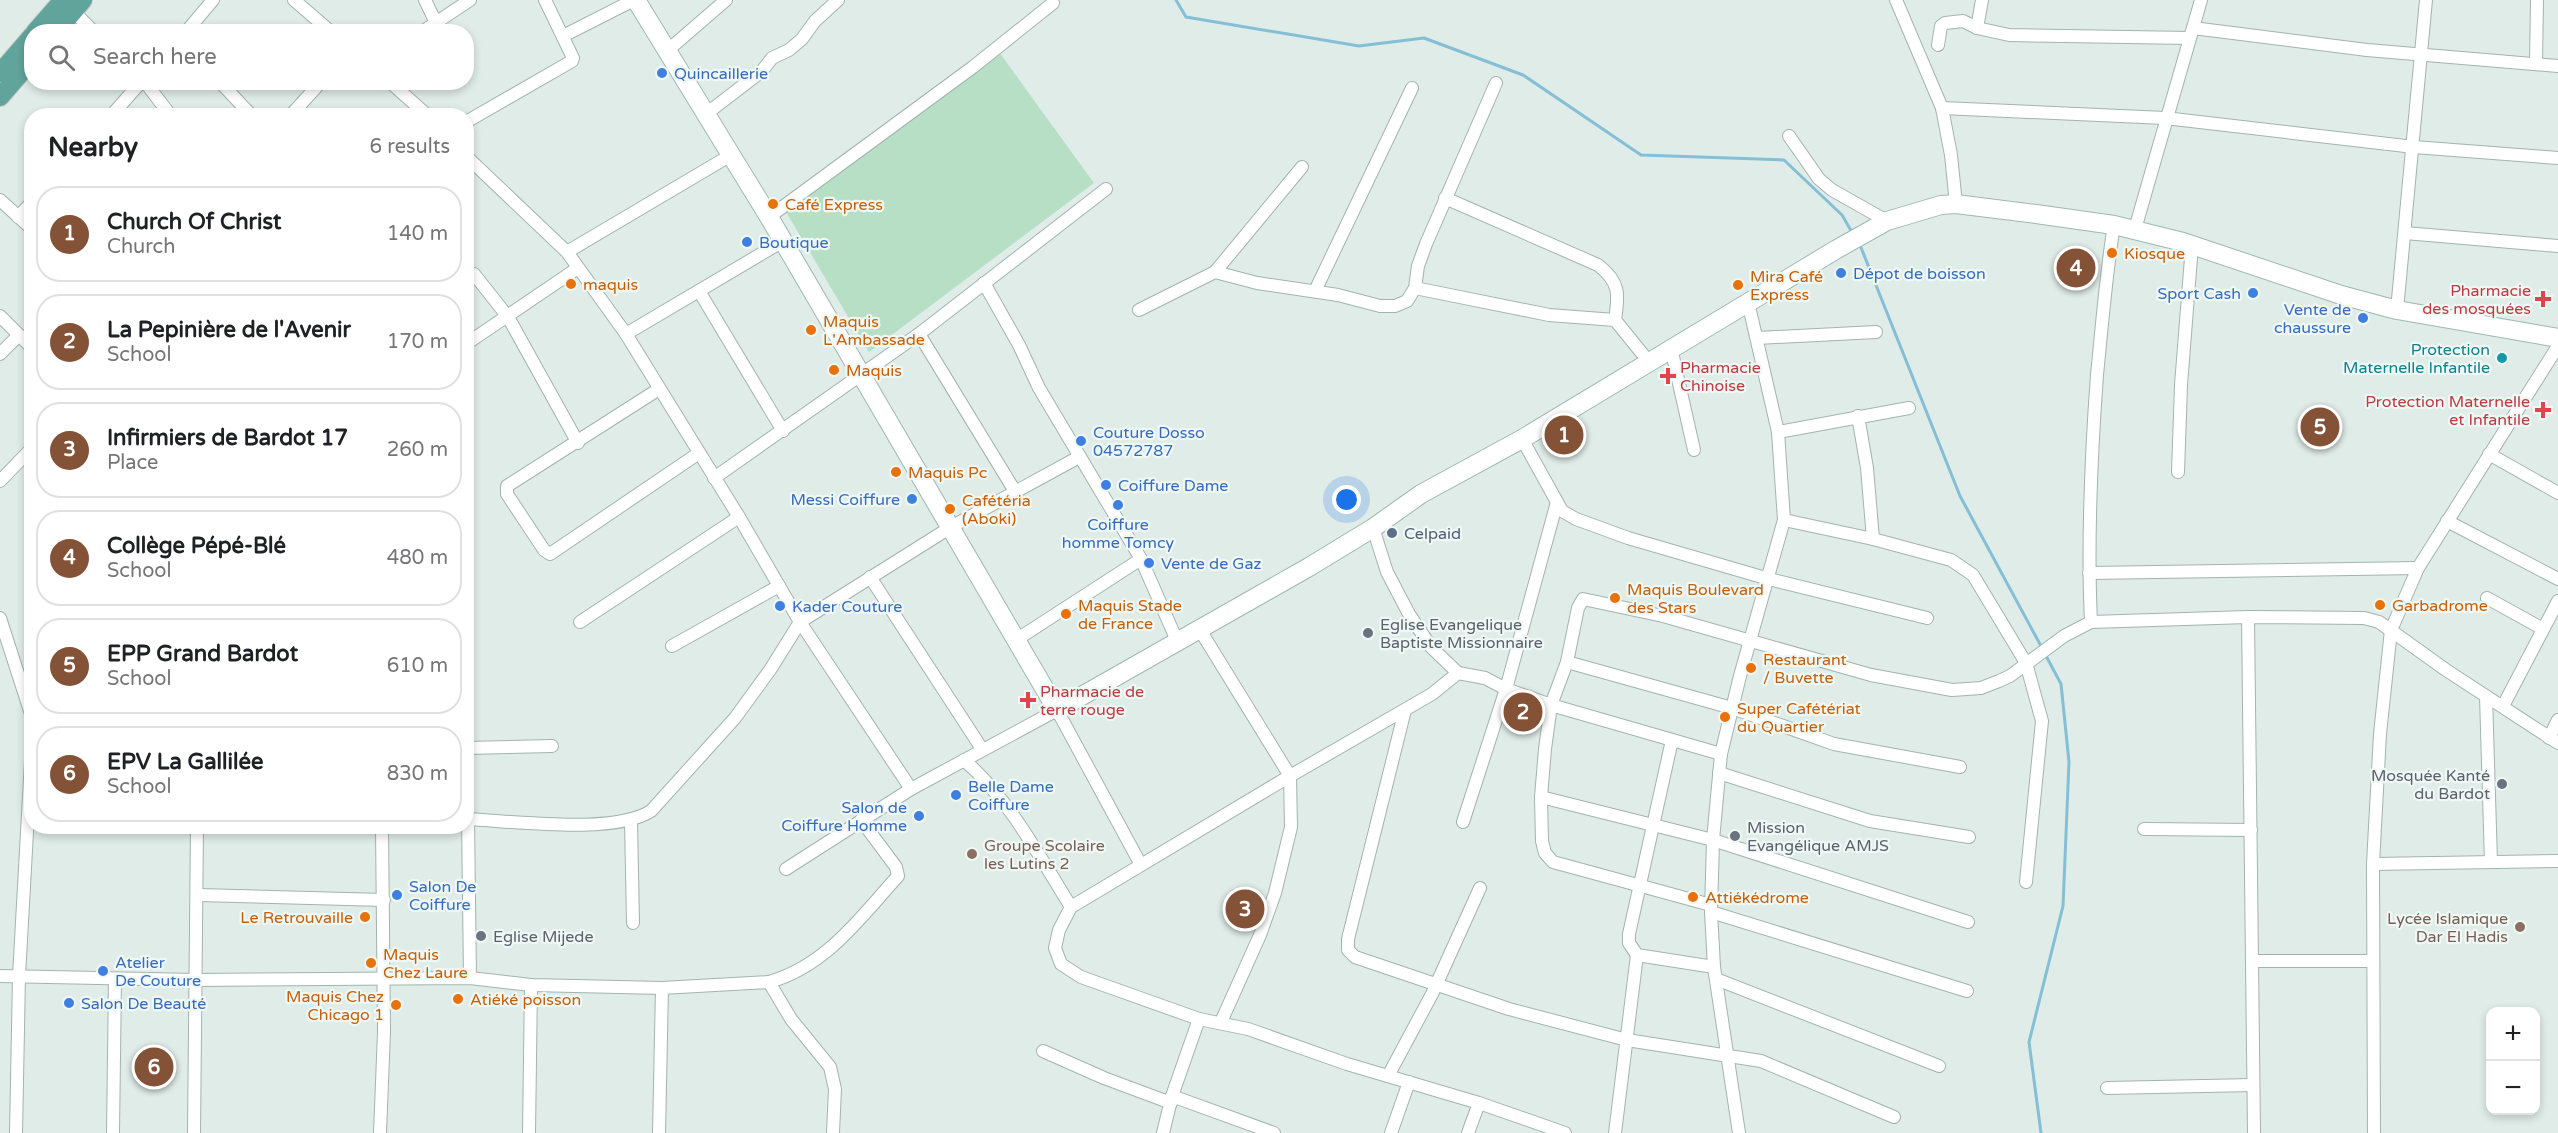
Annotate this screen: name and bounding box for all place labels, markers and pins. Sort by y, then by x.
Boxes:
place label: Quincaillerie [674,64,768,84]
marker: Quincaillerie [655,66,669,80]
place label: Café Express [785,195,883,215]
marker: Café Express [766,197,780,211]
place label: Boutique [759,233,828,253]
marker: Boutique [740,235,754,249]
place label: Kiosque [2124,244,2185,264]
pin: 4 [2056,246,2096,290]
marker: Kiosque [2105,246,2119,260]
place label: Dépot de boisson [1853,264,1986,284]
marker: Dépot de boisson [1834,266,1848,280]
place label: Mira Café Express [1750,267,1823,305]
place label: maquis [583,275,638,295]
marker: maquis [564,277,578,291]
marker: Mira Café Express [1731,278,1745,292]
place label: Pharmacie des mosquées [2422,281,2531,319]
place label: Sport Cash [2158,284,2241,304]
marker: Sport Cash [2246,286,2260,300]
marker: Pharmacie des mosquées [2536,292,2550,306]
place label: Vente de chaussure [2274,300,2351,338]
marker: Vente de chaussure [2356,311,2370,325]
place label: Maquis L'Ambassade [823,312,925,350]
marker: Maquis L'Ambassade [804,323,818,337]
place label: Protection Maternelle Infantile [2343,340,2490,378]
marker: Protection Maternelle Infantile [2495,351,2509,365]
place label: Pharmacie Chinoise [1680,358,1761,396]
place label: Maquis [846,361,902,381]
marker: Maquis [827,363,841,377]
marker: Pharmacie Chinoise [1661,369,1675,383]
place label: Protection Maternelle et Infantile [2365,392,2530,430]
marker: Protection Maternelle et Infantile [2534,401,2552,419]
pin: 5 [2300,404,2340,450]
pin: 1 [1544,412,1584,458]
place label: Couture Dosso 04572787 [1093,423,1205,461]
marker: Couture Dosso 04572787 [1074,434,1088,448]
place label: Maquis Pc [908,463,987,483]
marker: Maquis Pc [889,465,903,479]
place label: Coiffure Dame [1118,476,1228,496]
marker: Coiffure Dame [1099,478,1113,492]
place label: Messi Coiffure [791,490,900,510]
place label: Cafétéria (Aboki) [962,491,1031,529]
marker: Messi Coiffure [905,492,919,506]
marker: Coiffure homme Tomcy [1111,498,1125,512]
marker: Cafétéria (Aboki) [943,502,957,516]
place label: Coiffure homme Tomcy [1062,515,1175,553]
place label: Celpaid [1404,524,1461,544]
marker: Celpaid [1385,526,1399,540]
place label: Vente de Gaz [1161,554,1261,574]
marker: Vente de Gaz [1142,556,1156,570]
place label: Maquis Boulevard des Stars [1627,580,1764,618]
marker: Maquis Boulevard des Stars [1608,591,1622,605]
place label: Maquis Stade de France [1078,596,1182,634]
place label: Garbadrome [2392,596,2488,616]
place label: Kader Couture [792,597,902,617]
marker: Garbadrome [2373,598,2387,612]
marker: Kader Couture [773,599,787,613]
marker: Maquis Stade de France [1059,607,1073,621]
place label: Eglise Evangelique Baptiste Missionnaire [1380,615,1543,653]
marker: Eglise Evangelique Baptiste Missionnaire [1361,626,1375,640]
place label: Restaurant / Buvette [1763,650,1847,688]
marker: Restaurant / Buvette [1744,661,1758,675]
place label: Pharmacie de terre rouge [1040,682,1144,720]
pin: 2 [1504,690,1543,734]
marker: Pharmacie de terre rouge [1021,693,1035,707]
place label: Super Cafétériat du Quartier [1737,699,1861,737]
marker: Super Cafétériat du Quartier [1718,710,1732,724]
place label: Mosquée Kanté du Bardot [2371,766,2490,804]
place label: Belle Dame Coiffure [968,777,1054,815]
marker: Mosquée Kanté du Bardot [2495,777,2509,791]
marker: Belle Dame Coiffure [949,788,963,802]
place label: Salon de Coiffure Homme [781,798,907,836]
marker: Salon de Coiffure Homme [912,809,926,823]
place label: Mission Evangélique AMJS [1747,818,1889,856]
marker: Mission Evangélique AMJS [1728,829,1742,843]
place label: Groupe Scolaire les Lutins 2 [984,836,1105,874]
marker: Groupe Scolaire les Lutins 2 [965,847,979,861]
place label: Salon De Coiffure [409,877,476,915]
pin: 3 [1226,886,1264,932]
marker: Salon De Coiffure [390,888,404,902]
place label: Attiékédrome [1705,888,1809,908]
marker: Attiékédrome [1686,890,1700,904]
place label: Le Retrouvaille [240,908,353,928]
place label: Lycée Islamique Dar El Hadis [2387,909,2508,947]
marker: Le Retrouvaille [358,910,372,924]
marker: Lycée Islamique Dar El Hadis [2513,920,2527,934]
place label: Eglise Mijede [493,927,594,947]
marker: Eglise Mijede [474,929,488,943]
place label: Maquis Chez Laure [383,945,468,983]
place label: Atelier De Couture [115,953,201,991]
marker: Maquis Chez Laure [364,956,378,970]
marker: Atelier De Couture [96,964,110,978]
place label: Maquis Chez Chicago 1 [286,987,384,1025]
place label: Atiéké poisson [470,990,581,1010]
marker: Atiéké poisson [451,992,465,1006]
place label: Salon De Beauté [81,994,206,1014]
marker: Salon De Beauté [62,996,76,1010]
marker: Maquis Chez Chicago 1 [389,998,403,1012]
pin: 6 [134,1044,174,1090]

